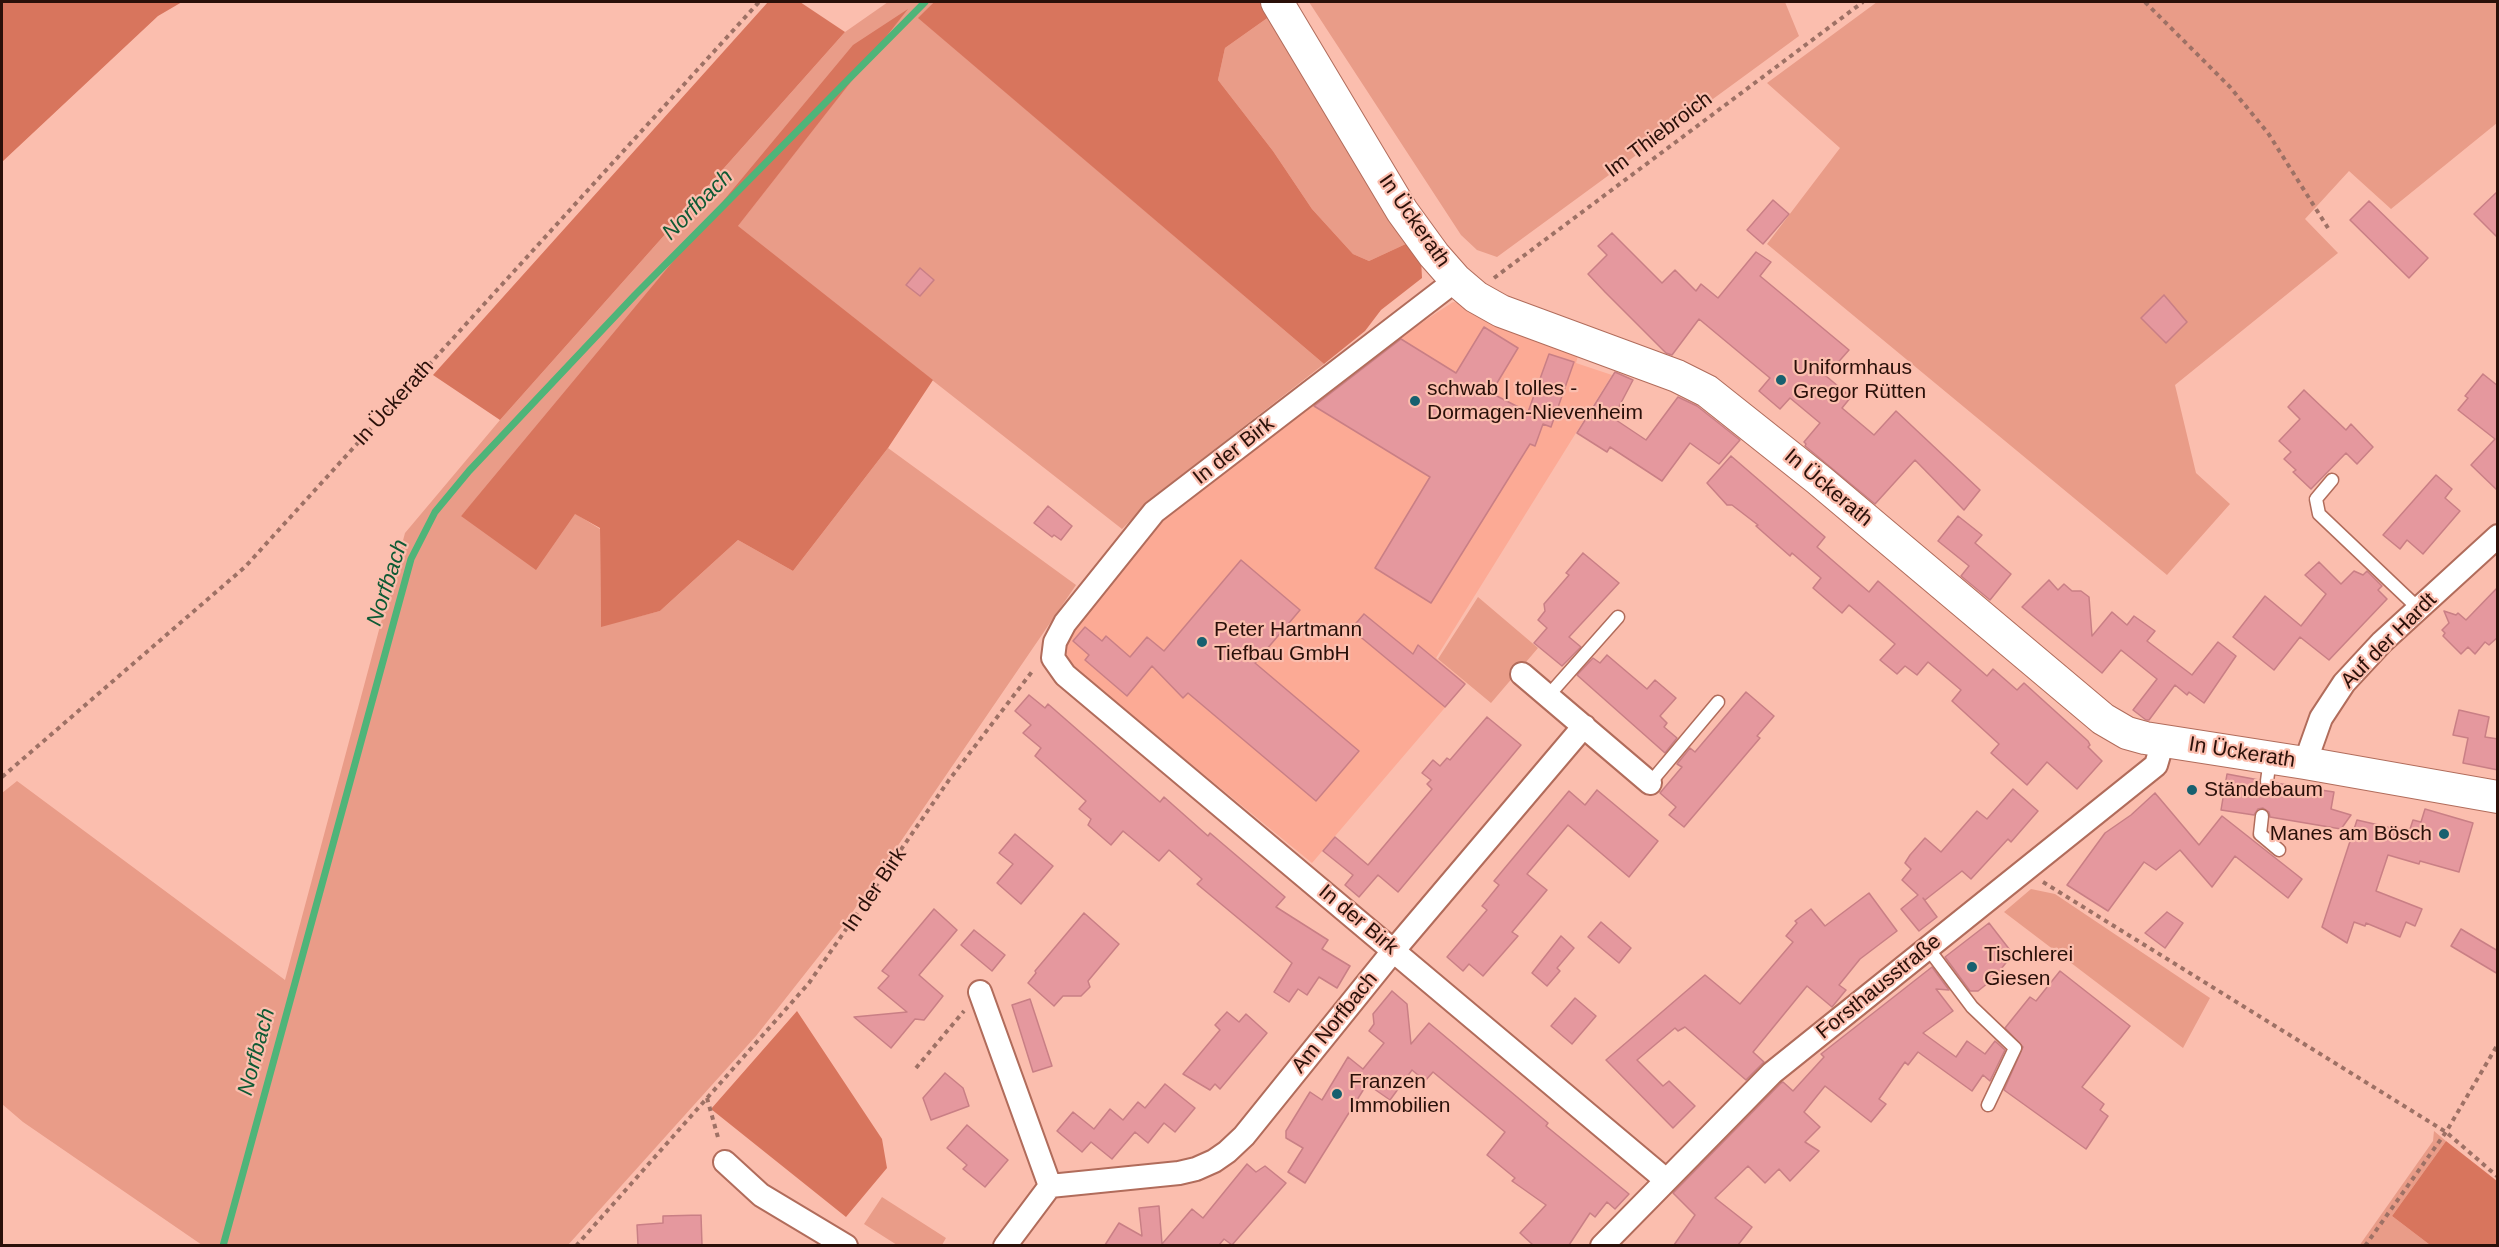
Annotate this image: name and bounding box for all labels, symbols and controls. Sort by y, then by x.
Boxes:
street label: Im Thiebroich [1601,87,1717,183]
water label: Norfbach [657,164,739,246]
street label: In Ückerath [1373,170,1455,272]
street label: In Ückerath [349,355,439,451]
place label: Uniformhaus Gregor Rütten [1793,355,1926,405]
marker: Uniformhaus Gregor Rütten [1774,373,1788,387]
place label: schwab | tolles - Dormagen-Nievenheim [1427,376,1643,426]
marker: schwab | tolles - Dormagen-Nievenheim [1408,394,1422,408]
street label: In der Birk [1189,412,1279,490]
street label: In Ückerath [1779,444,1877,532]
water label: Norfbach [362,536,414,630]
street label: Auf der Hardt [2336,588,2442,694]
place label: Peter Hartmann Tiefbau GmbH [1214,617,1362,667]
marker: Peter Hartmann Tiefbau GmbH [1195,635,1209,649]
street label: In Ückerath [2187,732,2297,774]
place label: Ständebaum [2204,777,2323,803]
marker: Ständebaum [2185,783,2199,797]
place label: Manes am Bösch [2270,821,2432,847]
marker: Manes am Bösch [2437,827,2451,841]
street label: In der Birk [838,843,912,937]
street label: In der Birk [1313,880,1403,960]
street label: Forsthausstraße [1812,929,1946,1045]
place label: Tischlerei Giesen [1984,942,2073,992]
marker: Tischlerei Giesen [1965,960,1979,974]
street label: Am Norfbach [1287,967,1383,1079]
water label: Norfbach [233,1005,281,1099]
place label: Franzen Immobilien [1349,1069,1451,1119]
marker: Franzen Immobilien [1330,1087,1344,1101]

